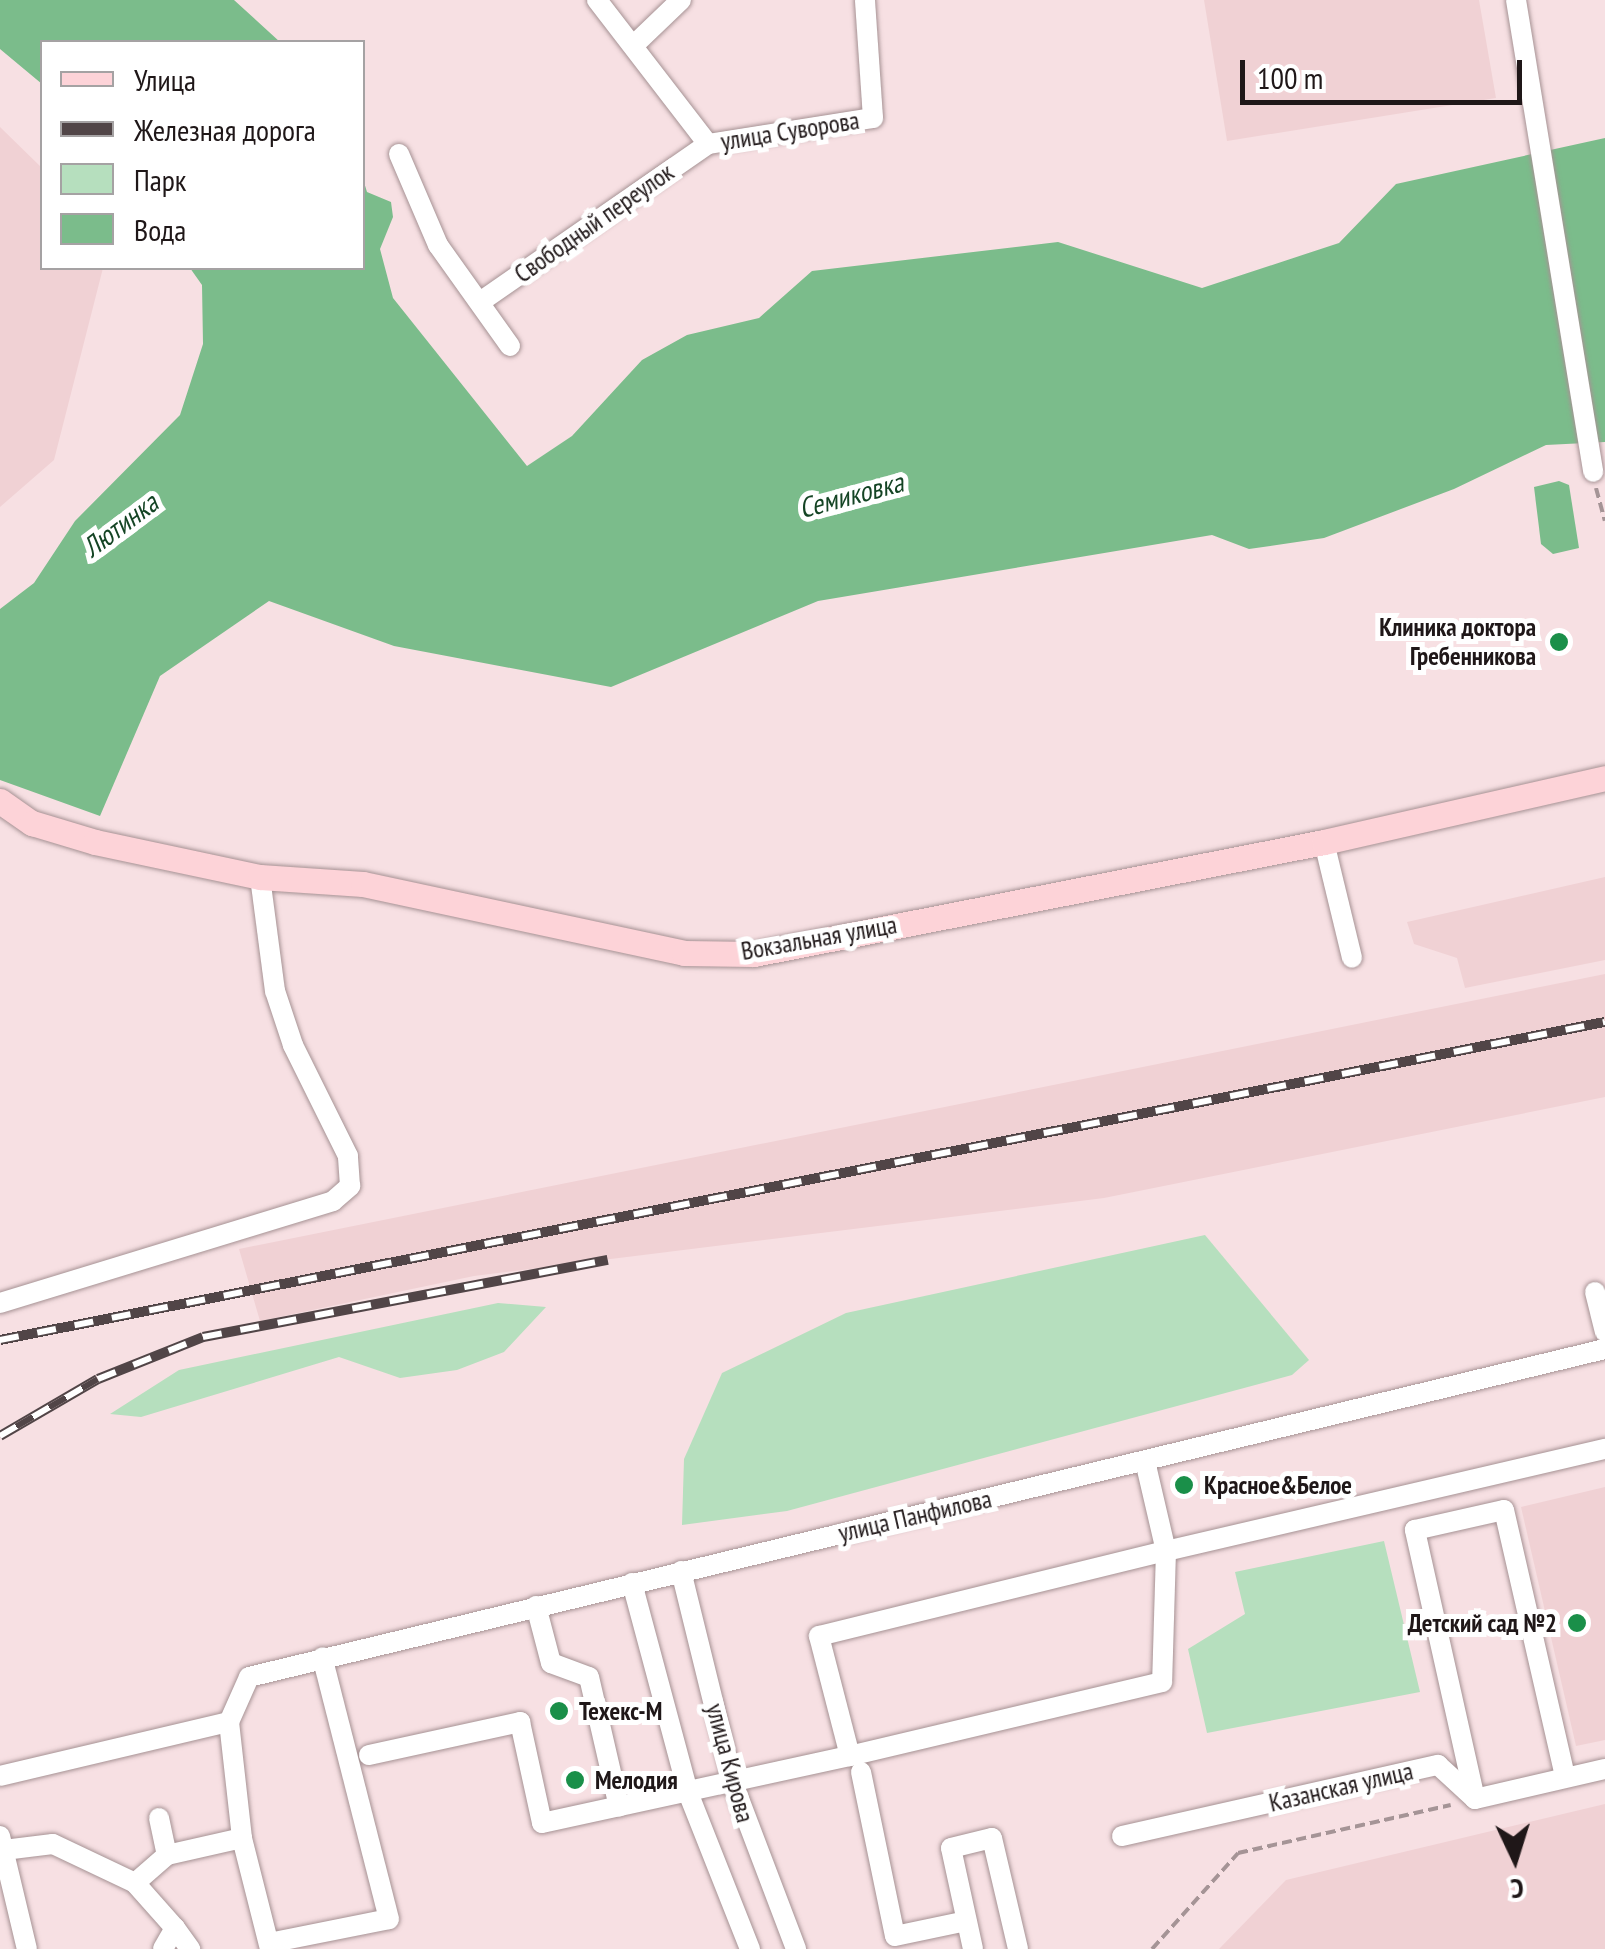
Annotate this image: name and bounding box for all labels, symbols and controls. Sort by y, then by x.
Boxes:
legend [40,40,365,270]
scale bar [1245,40,1528,102]
text: 100 m [1257,58,1323,97]
text: Улица [134,60,196,99]
street label: улица Суворова [719,105,861,157]
text: Железная дорога [134,110,316,149]
street label: Свободный переулок [509,157,679,289]
text: Парк [134,160,186,199]
text: Вода [134,210,186,249]
water label: Семиковка [795,465,907,525]
water label: Лютинка [76,486,164,564]
place label: Клиника доктора Гребенникова [1379,613,1536,672]
marker: Клиника доктора Гребенникова [1546,629,1572,655]
street label: Вокзальная улица [739,910,899,966]
place label: Красное&Белое [1204,1470,1352,1500]
marker: Красное&Белое [1173,1474,1195,1496]
street label: улица Панфилова [835,1484,995,1548]
place label: Детский сад №2 [1408,1608,1557,1638]
marker: Детский сад №2 [1566,1612,1588,1634]
place label: Техекс-М [579,1696,662,1726]
marker: Техекс-М [548,1700,570,1722]
street label: улица Кирова [700,1700,760,1826]
street label: Казанская улица [1266,1756,1416,1818]
place label: Мелодия [595,1765,678,1795]
marker: Мелодия [564,1769,586,1791]
north arrow [1465,1809,1565,1909]
text: С [1509,1871,1525,1908]

